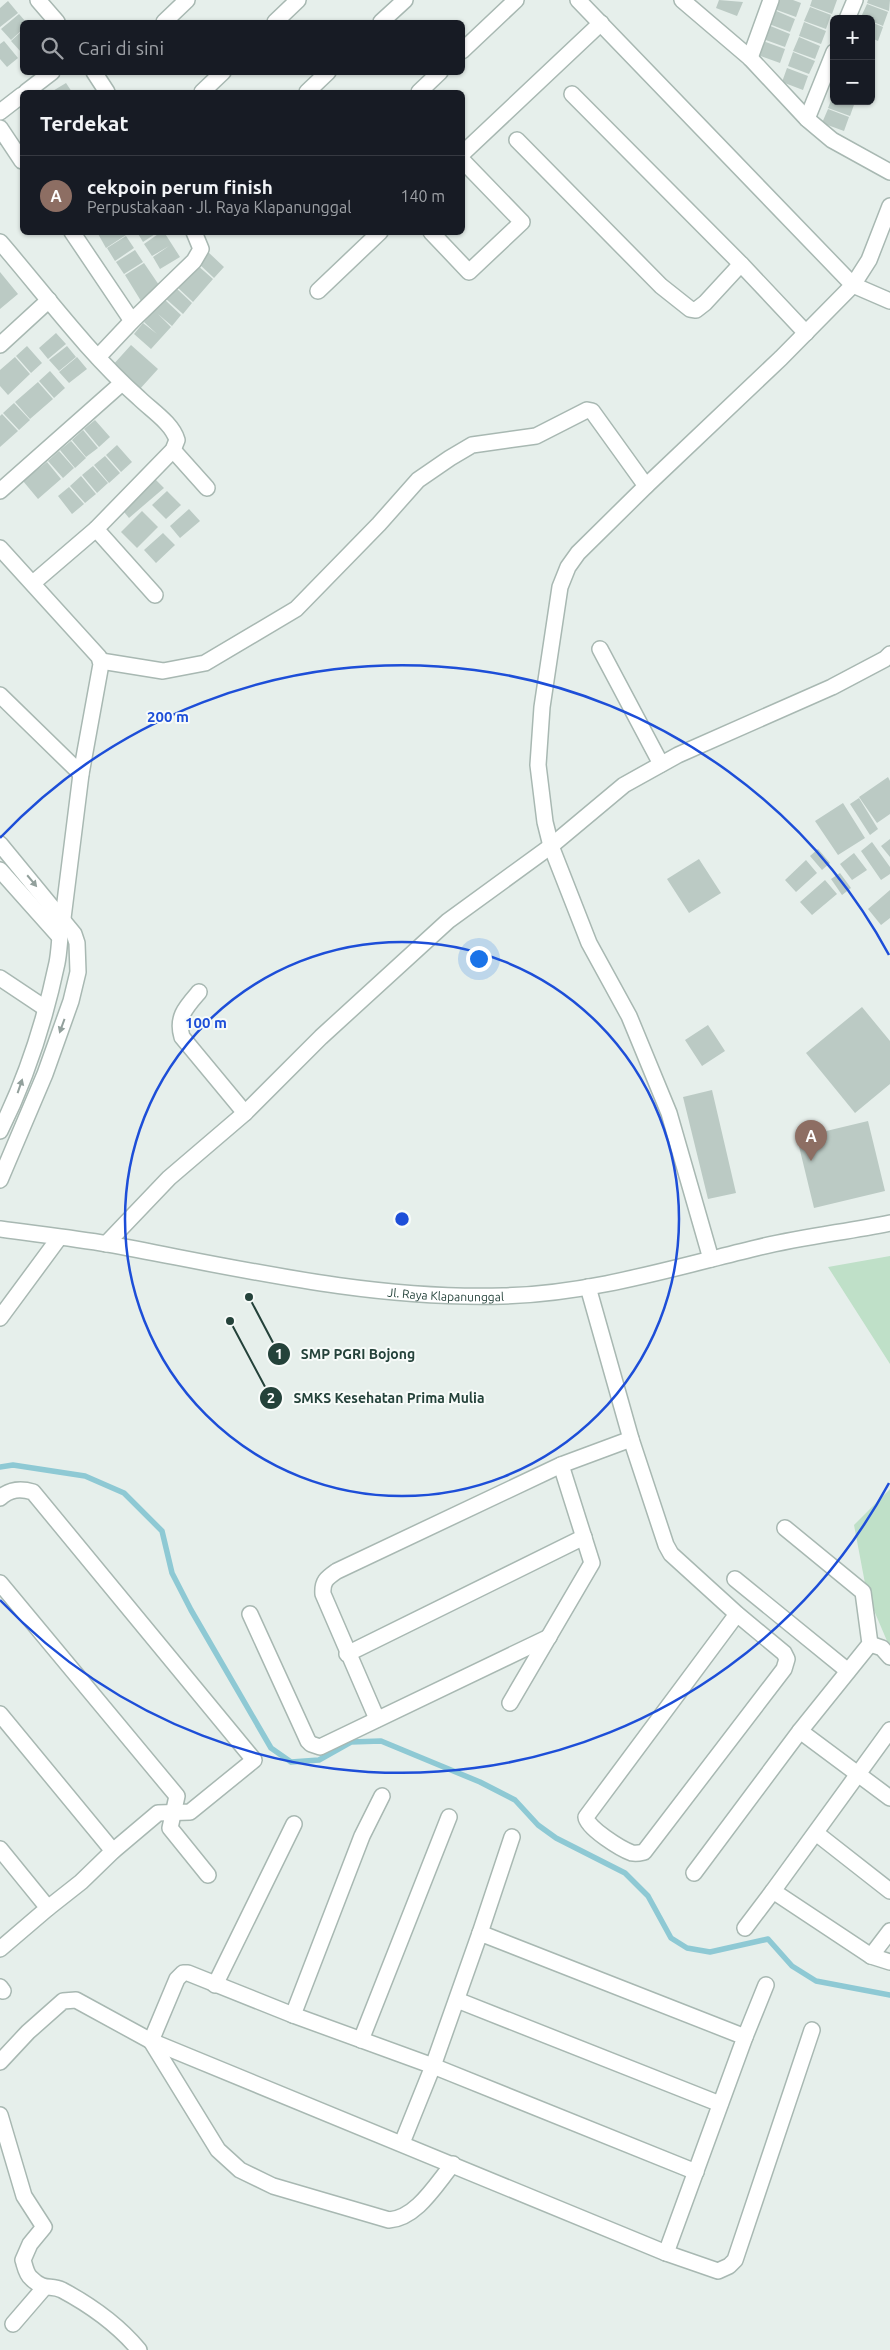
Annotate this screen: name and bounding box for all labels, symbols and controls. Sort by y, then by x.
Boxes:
map controls [830,15,875,105]
button: + [830,15,875,60]
search box [20,20,465,75]
icon: search [38,34,66,62]
text: Cari di sini [78,37,164,59]
button: − [830,60,875,105]
text: Terdekat [40,111,128,135]
text: cekpoin perum finish [87,176,273,198]
text: A [50,187,62,205]
text: 140 m [400,187,445,205]
text: Perpustakaan · Jl. Raya Klapanunggal [87,198,351,216]
text: 200 m [147,708,189,725]
one-way arrow [26,874,37,887]
your location [466,946,492,972]
text: 100 m [185,1014,227,1031]
one-way arrow [58,1018,65,1033]
one-way arrow [16,1079,24,1094]
pin: A [795,1120,827,1161]
centre of rings [393,1210,411,1228]
street label: Jl. Raya Klapanunggal [387,1285,504,1303]
callout: SMP PGRI Bojong [266,1340,425,1369]
text: 1 [275,1345,283,1362]
text: SMP PGRI Bojong [301,1346,415,1362]
callout: SMKS Kesehatan Prima Mulia [258,1383,495,1412]
text: 2 [267,1389,275,1406]
text: SMKS Kesehatan Prima Mulia [293,1390,485,1406]

